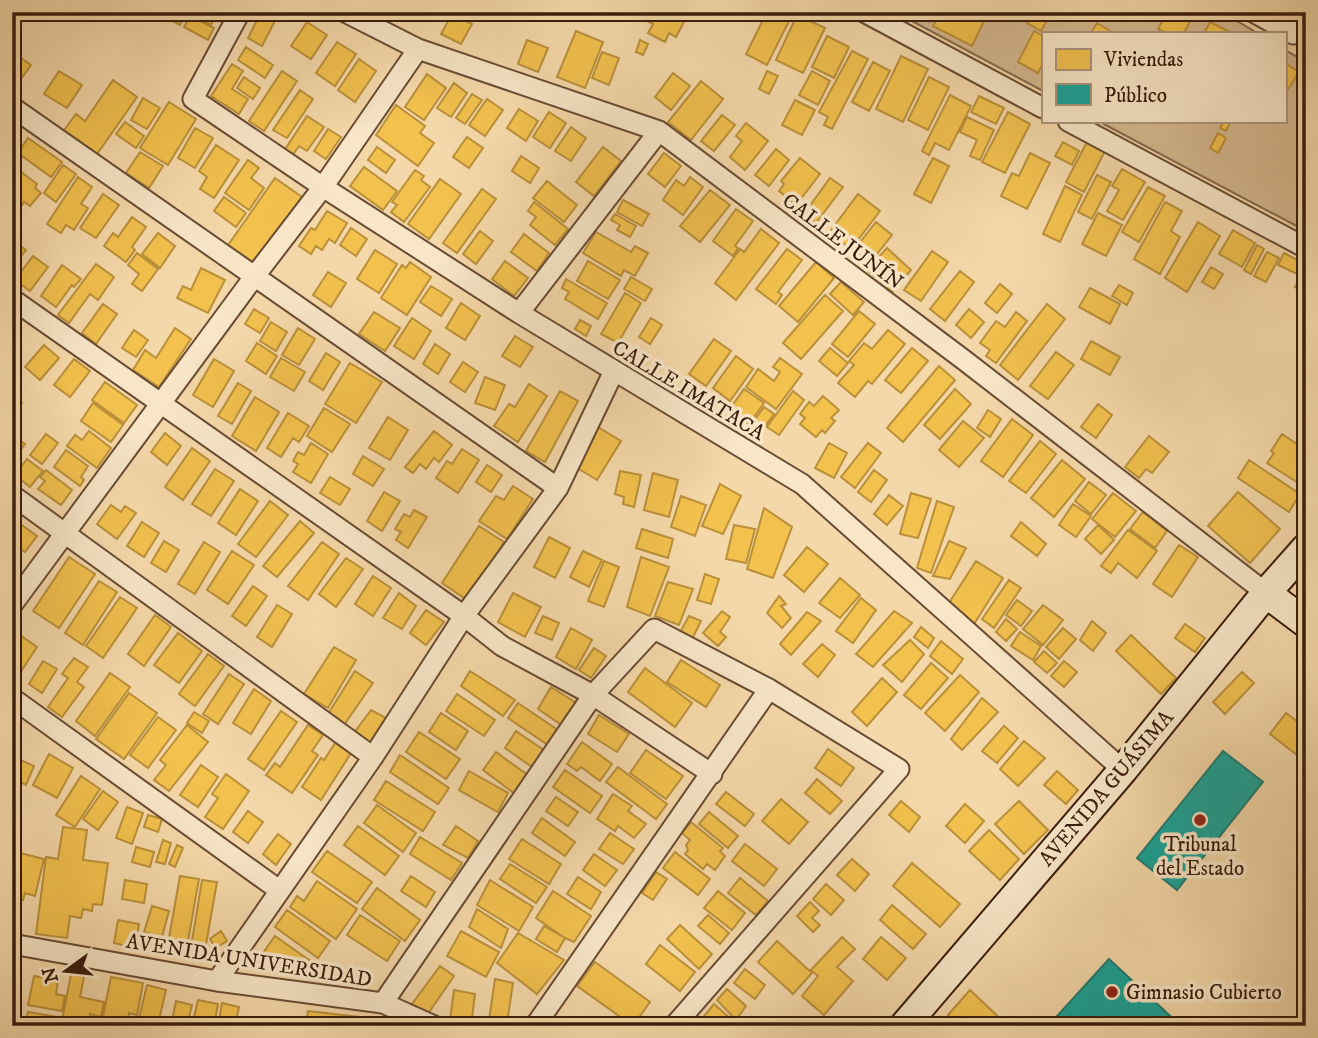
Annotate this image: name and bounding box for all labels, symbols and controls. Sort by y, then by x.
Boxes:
legend [1042,32,1286,122]
text: Viviendas [1103,47,1183,73]
text: Público [1104,83,1167,109]
street label: CALLE JUNÍN [777,186,909,296]
street label: CALLE IMATACA [607,335,770,447]
street label: AVENIDA GUÁSIMA [1032,703,1180,872]
marker: Tribunal del Estado [1192,812,1208,828]
place label: Tribunal del Estado [1156,832,1244,882]
street label: AVENIDA UNIVERSIDAD [124,929,374,993]
north arrow [32,936,102,1006]
text: N [38,964,64,986]
place label: Gimnasio Cubierto [1126,980,1282,1006]
marker: Gimnasio Cubierto [1104,984,1120,1000]

